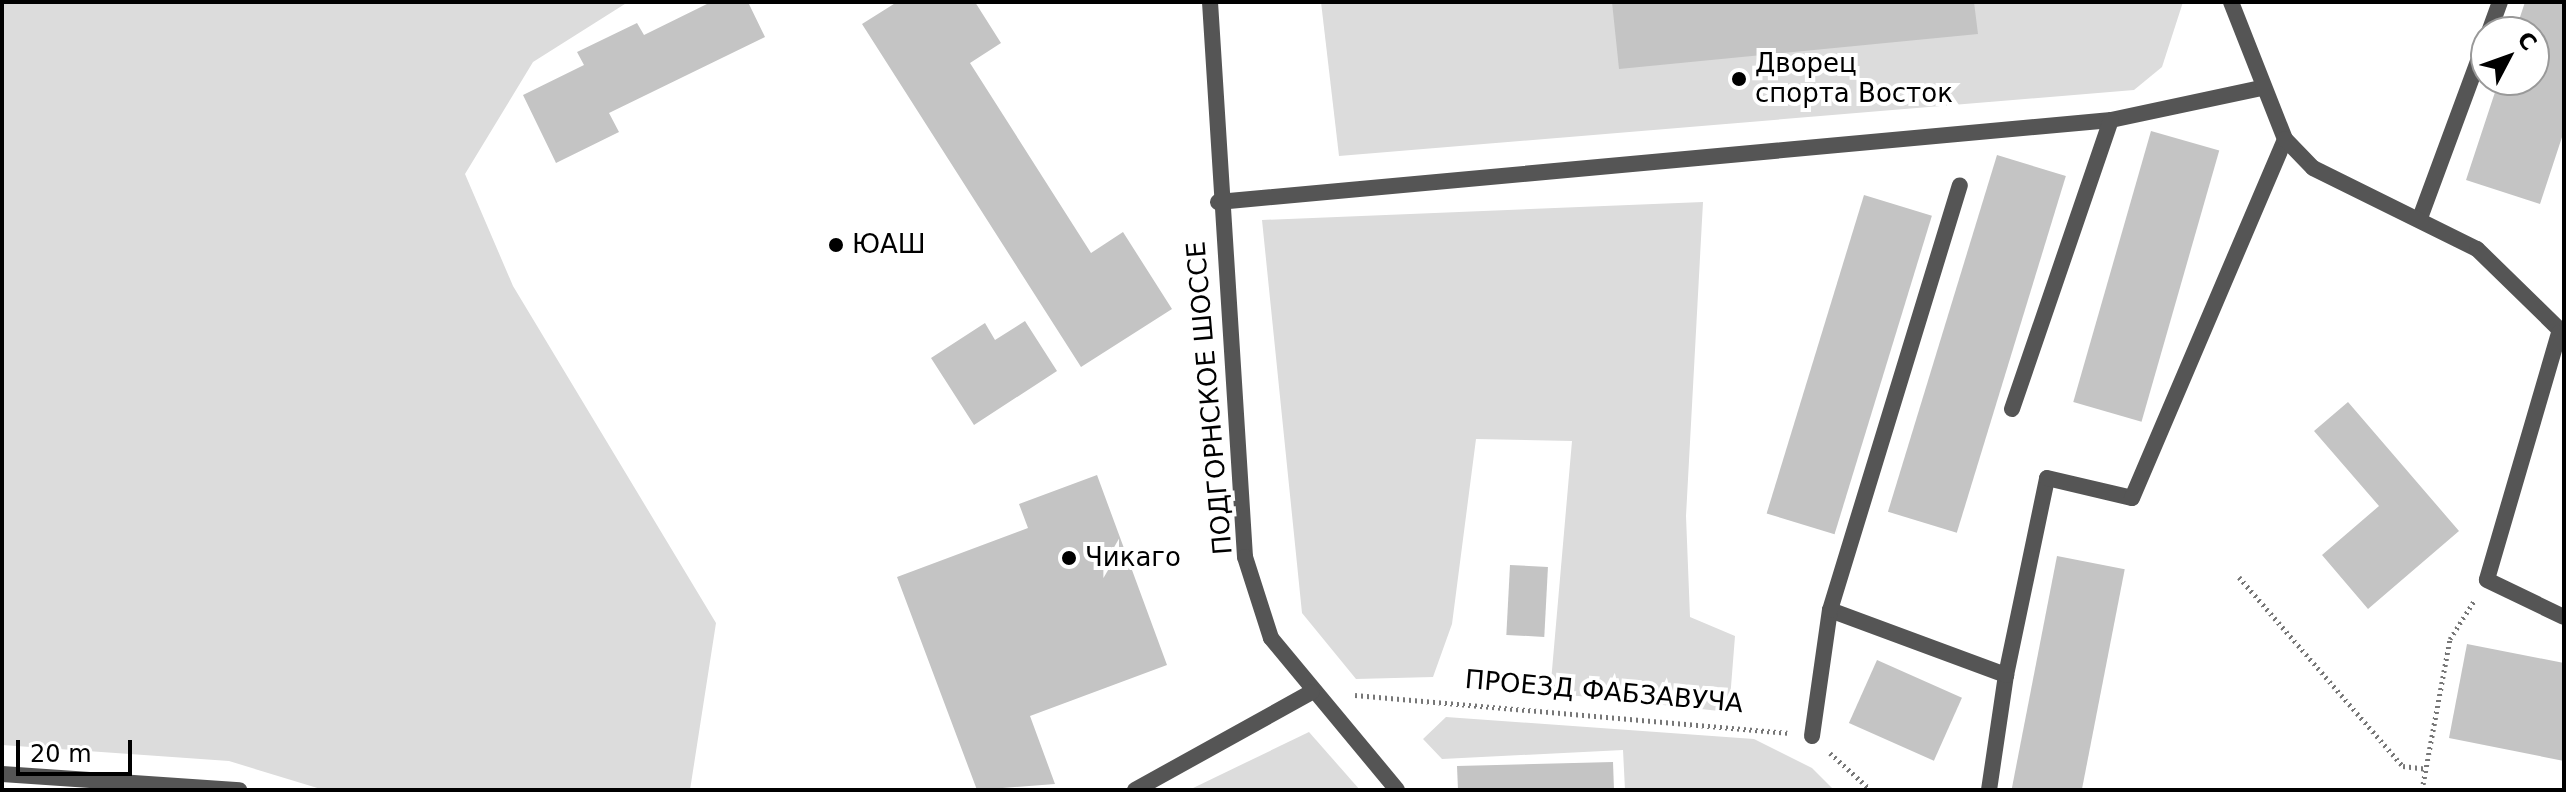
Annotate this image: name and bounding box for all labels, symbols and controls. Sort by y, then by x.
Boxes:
north arrow [2470,16,2550,96]
text: С [2512,27,2542,56]
place label: Дворец спорта Восток [1755,48,1953,110]
marker: Дворец спорта Восток [1730,70,1748,88]
place label: ЮАШ [852,229,926,261]
marker: ЮАШ [827,236,845,254]
street label: ПОДГОРНСКОЕ ШОССЕ [1181,240,1239,556]
place label: Чикаго [1085,542,1181,574]
marker: Чикаго [1060,549,1078,567]
street label: ПРОЕЗД ФАБЗАВУЧА [1464,664,1744,720]
scale bar [20,724,136,774]
text: 20 m [30,740,92,768]

